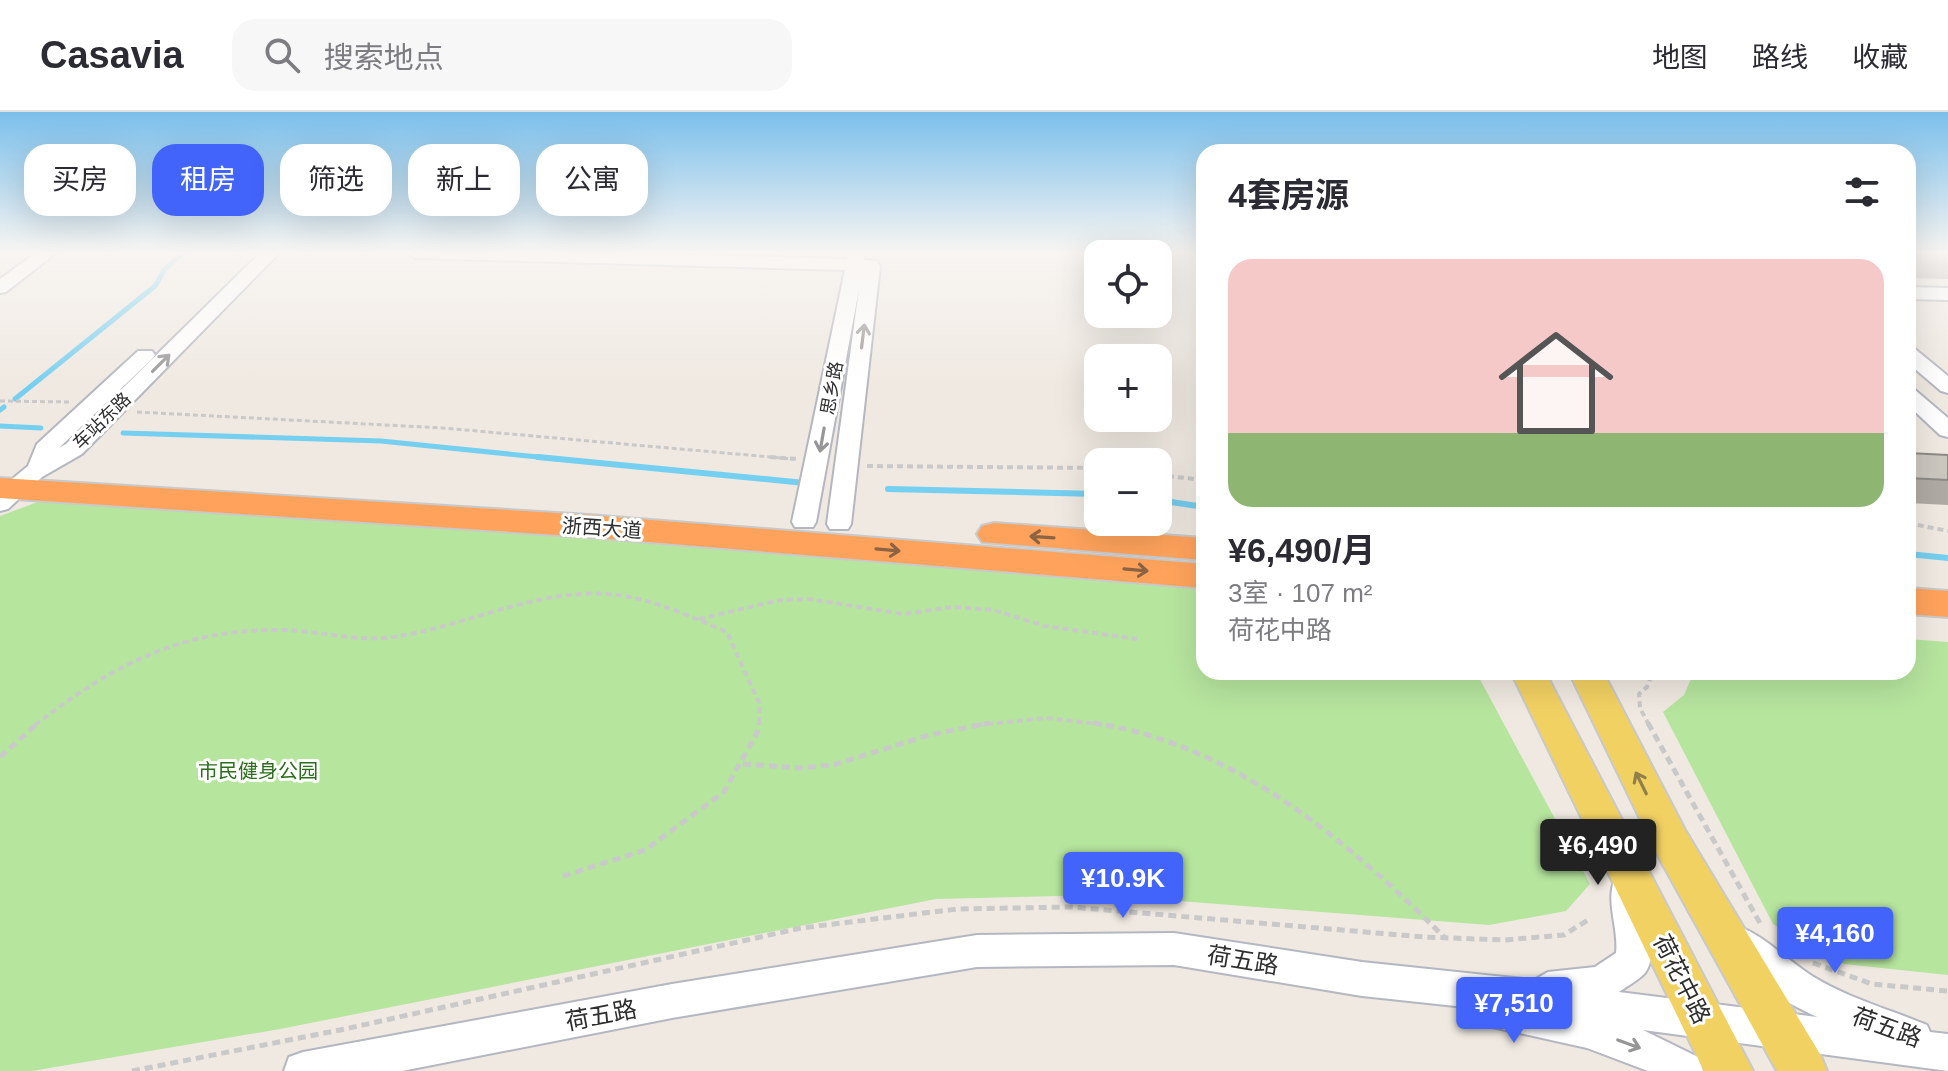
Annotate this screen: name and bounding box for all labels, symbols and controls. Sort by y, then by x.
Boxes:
search box [232,19,792,91]
icon: search [260,33,304,77]
text: Casavia [40,34,184,76]
text: 搜索地点 [324,41,444,74]
text: 地图 [1652,42,1708,73]
text: 路线 [1752,42,1808,73]
text: 收藏 [1852,42,1908,73]
chip: 买房 [24,144,136,216]
chip: 租房 [152,144,264,216]
chip: 筛选 [280,144,392,216]
chip: 新上 [408,144,520,216]
chip: 公寓 [536,144,648,216]
icon: filters [1840,170,1884,214]
text: 4套房源 [1228,176,1349,214]
map controls [1084,240,1172,536]
button: locate [1084,240,1172,328]
icon: home [1484,311,1628,455]
one-way arrow [855,323,870,349]
button: + [1084,344,1172,432]
one-way arrow [152,353,171,373]
street label: 思乡路 [817,360,847,416]
street label: 车站东路 [69,389,135,453]
one-way arrow [814,427,829,452]
button: − [1084,448,1172,536]
street label: 浙西大道 [561,514,643,542]
one-way arrow [1029,529,1056,544]
text: ¥6,490/月 [1228,531,1375,569]
one-way arrow [874,543,901,558]
one-way arrow [1122,563,1149,578]
text: 3室 · 107 m² [1228,578,1373,608]
text: 荷花中路 [1228,615,1332,645]
park label: 市民健身公园 [198,760,318,782]
one-way arrow [1633,772,1649,796]
pin: ¥6,490 [1533,819,1663,887]
text: ¥6,490 [1558,830,1638,860]
pin: ¥10.9K [1058,852,1188,920]
text: ¥10.9K [1081,863,1165,893]
pin: ¥4,160 [1770,907,1900,975]
text: ¥4,160 [1795,918,1875,948]
street label: 荷花中路 [1648,930,1716,1028]
street label: 荷五路 [1205,941,1281,979]
pin: ¥7,510 [1449,977,1579,1045]
text: ¥7,510 [1474,988,1554,1018]
street label: 荷五路 [563,995,639,1035]
street label: 荷五路 [1849,1002,1925,1052]
one-way arrow [1616,1038,1640,1052]

